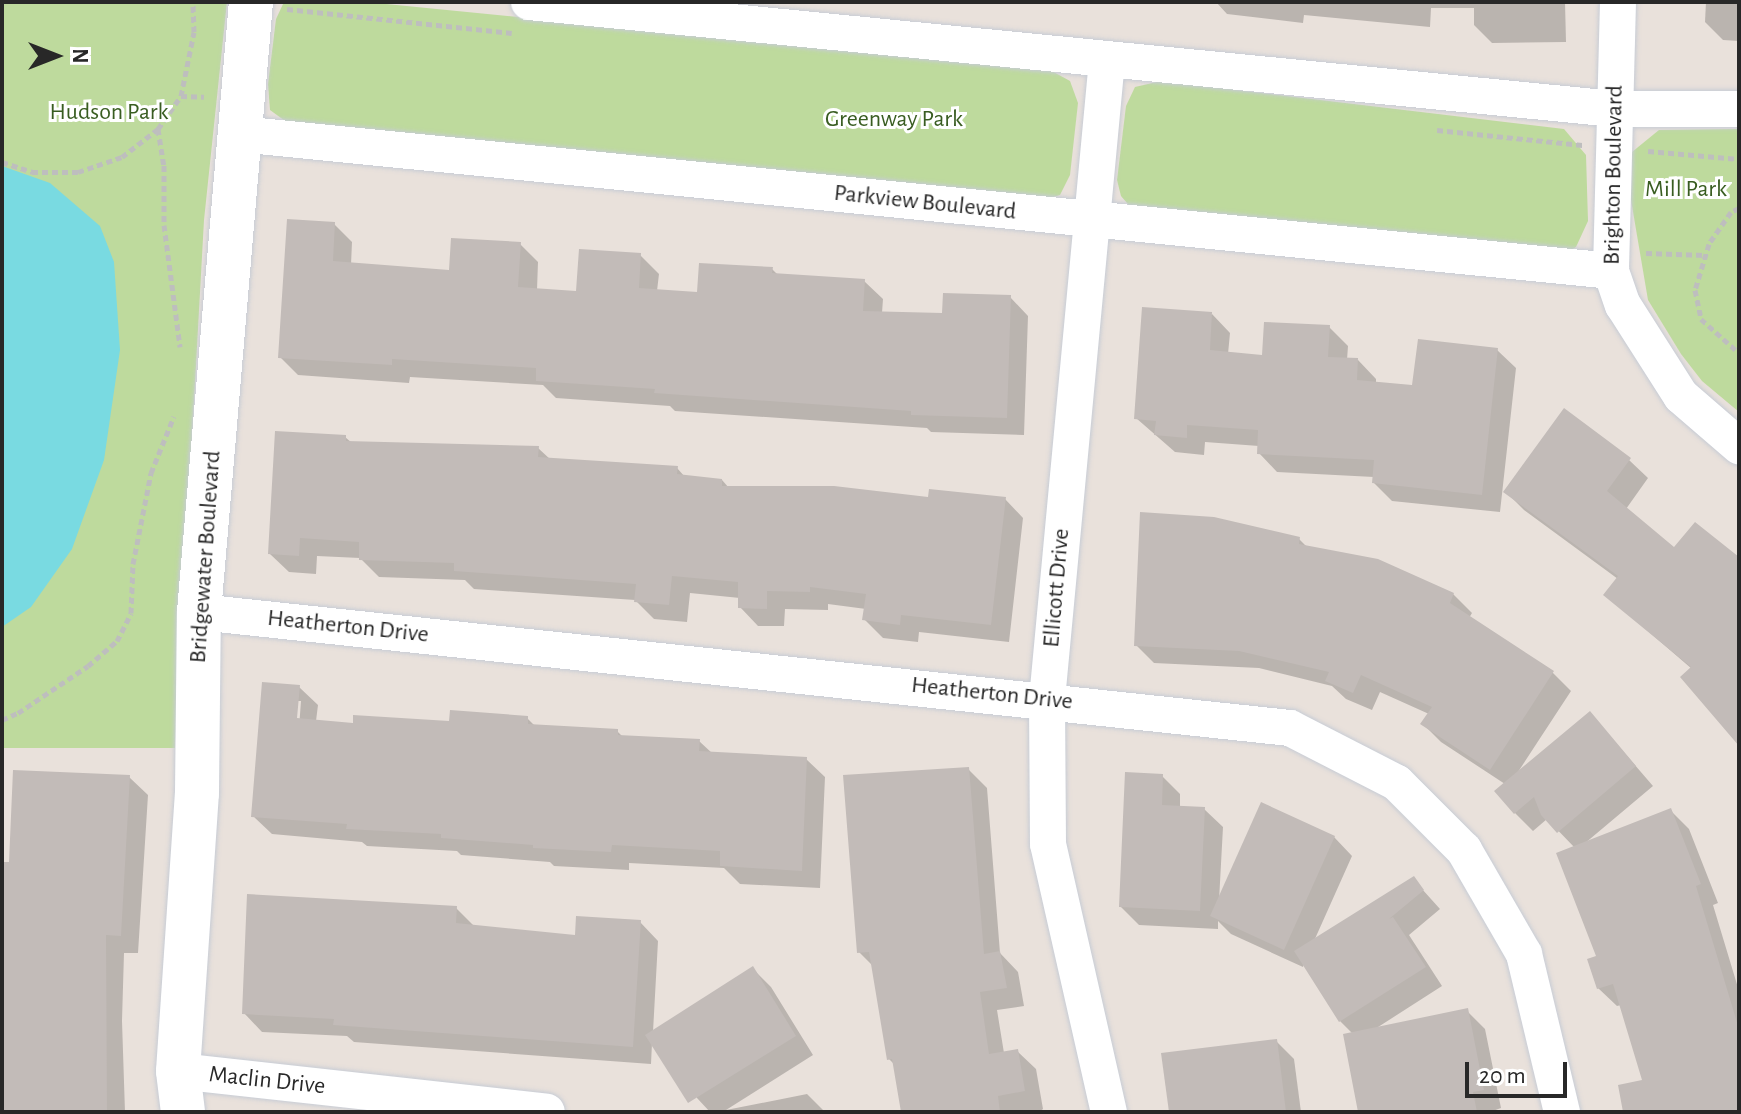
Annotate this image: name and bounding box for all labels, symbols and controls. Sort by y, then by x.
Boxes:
north arrow [16,16,96,96]
text: N [69,48,91,64]
street label: Brighton Boulevard [1598,85,1630,265]
park label: Hudson Park [49,99,169,127]
park label: Greenway Park [825,106,963,134]
park label: Mill Park [1645,176,1727,204]
street label: Parkview Boulevard [832,179,1018,227]
street label: Bridgewater Boulevard [184,450,228,664]
street label: Ellicott Drive [1037,527,1077,649]
street label: Heatherton Drive [266,604,430,650]
street label: Heatherton Drive [910,671,1074,717]
scale bar [1469,1046,1571,1096]
street label: Maclin Drive [207,1061,327,1101]
text: 20 m [1479,1064,1526,1088]

